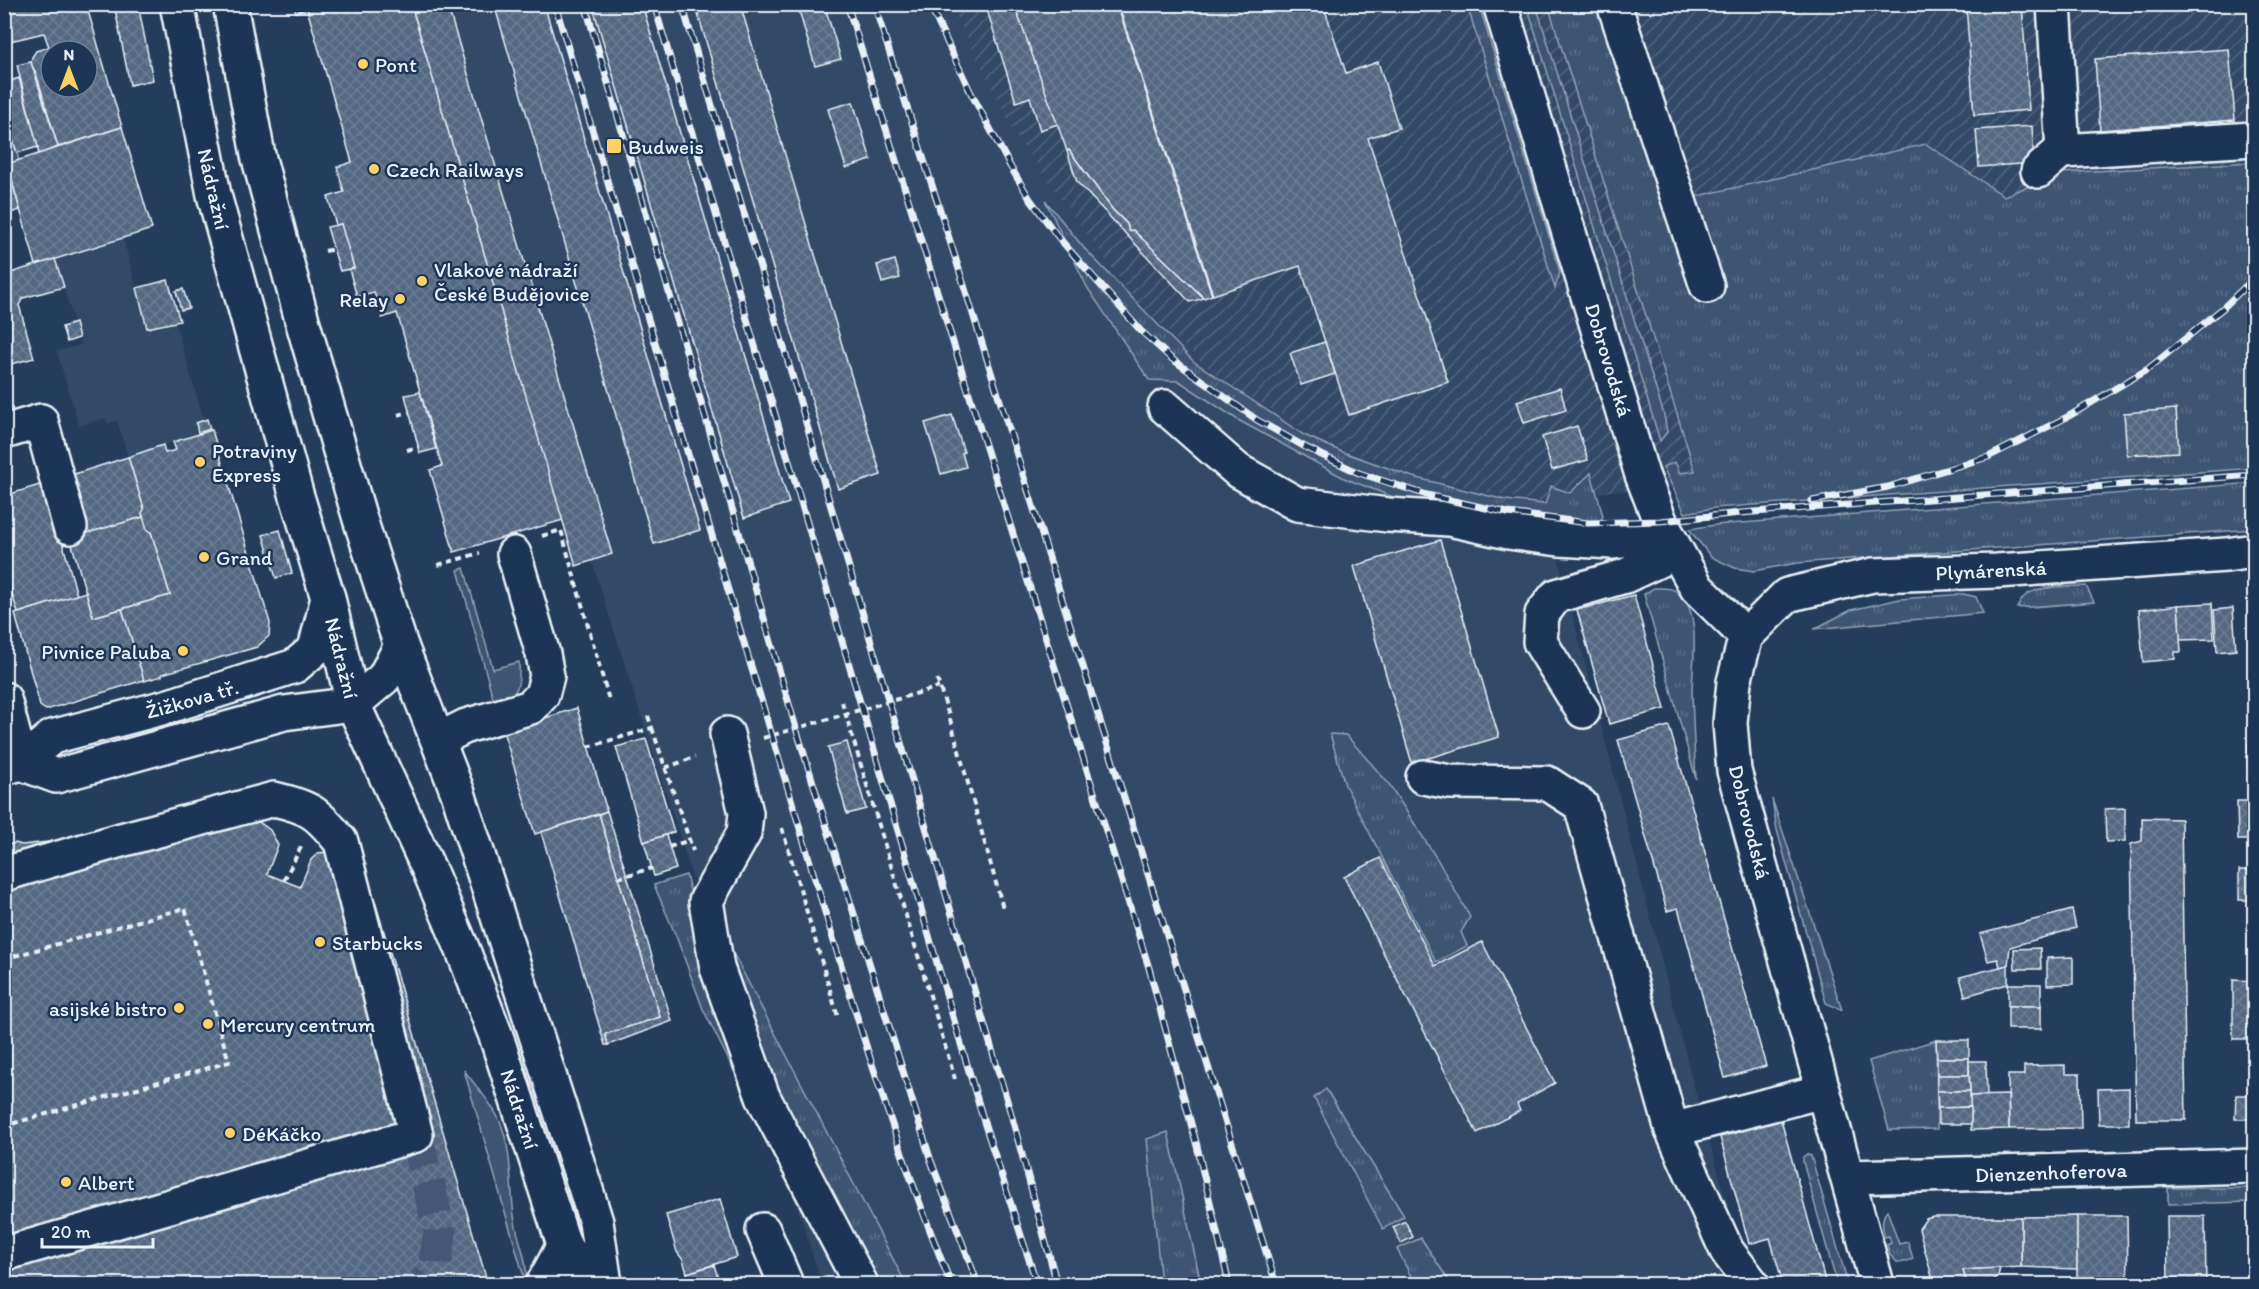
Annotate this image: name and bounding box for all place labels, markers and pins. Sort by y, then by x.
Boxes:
place label: Pont [375,52,417,77]
marker: Pont [356,57,370,71]
place label: Budweis [628,134,704,159]
marker: Budweis [605,137,623,155]
place label: Czech Railways [386,157,524,182]
marker: Czech Railways [367,162,381,176]
place label: Vlakové nádraží České Budějovice [434,257,590,306]
marker: Vlakové nádraží České Budějovice [415,274,429,288]
place label: Relay [339,287,388,312]
marker: Relay [393,292,407,306]
place label: Potraviny Express [212,438,297,487]
marker: Potraviny Express [193,455,207,469]
place label: Grand [216,545,273,570]
marker: Grand [197,550,211,564]
place label: Pivnice Paluba [41,639,171,664]
marker: Pivnice Paluba [176,644,190,658]
place label: Starbucks [332,930,423,955]
marker: Starbucks [313,935,327,949]
place label: asijské bistro [49,996,167,1021]
marker: asijské bistro [172,1001,186,1015]
place label: Mercury centrum [220,1012,376,1037]
marker: Mercury centrum [201,1017,215,1031]
place label: DéKáčko [242,1121,321,1146]
marker: DéKáčko [223,1126,237,1140]
place label: Albert [78,1170,135,1195]
marker: Albert [59,1175,73,1189]

